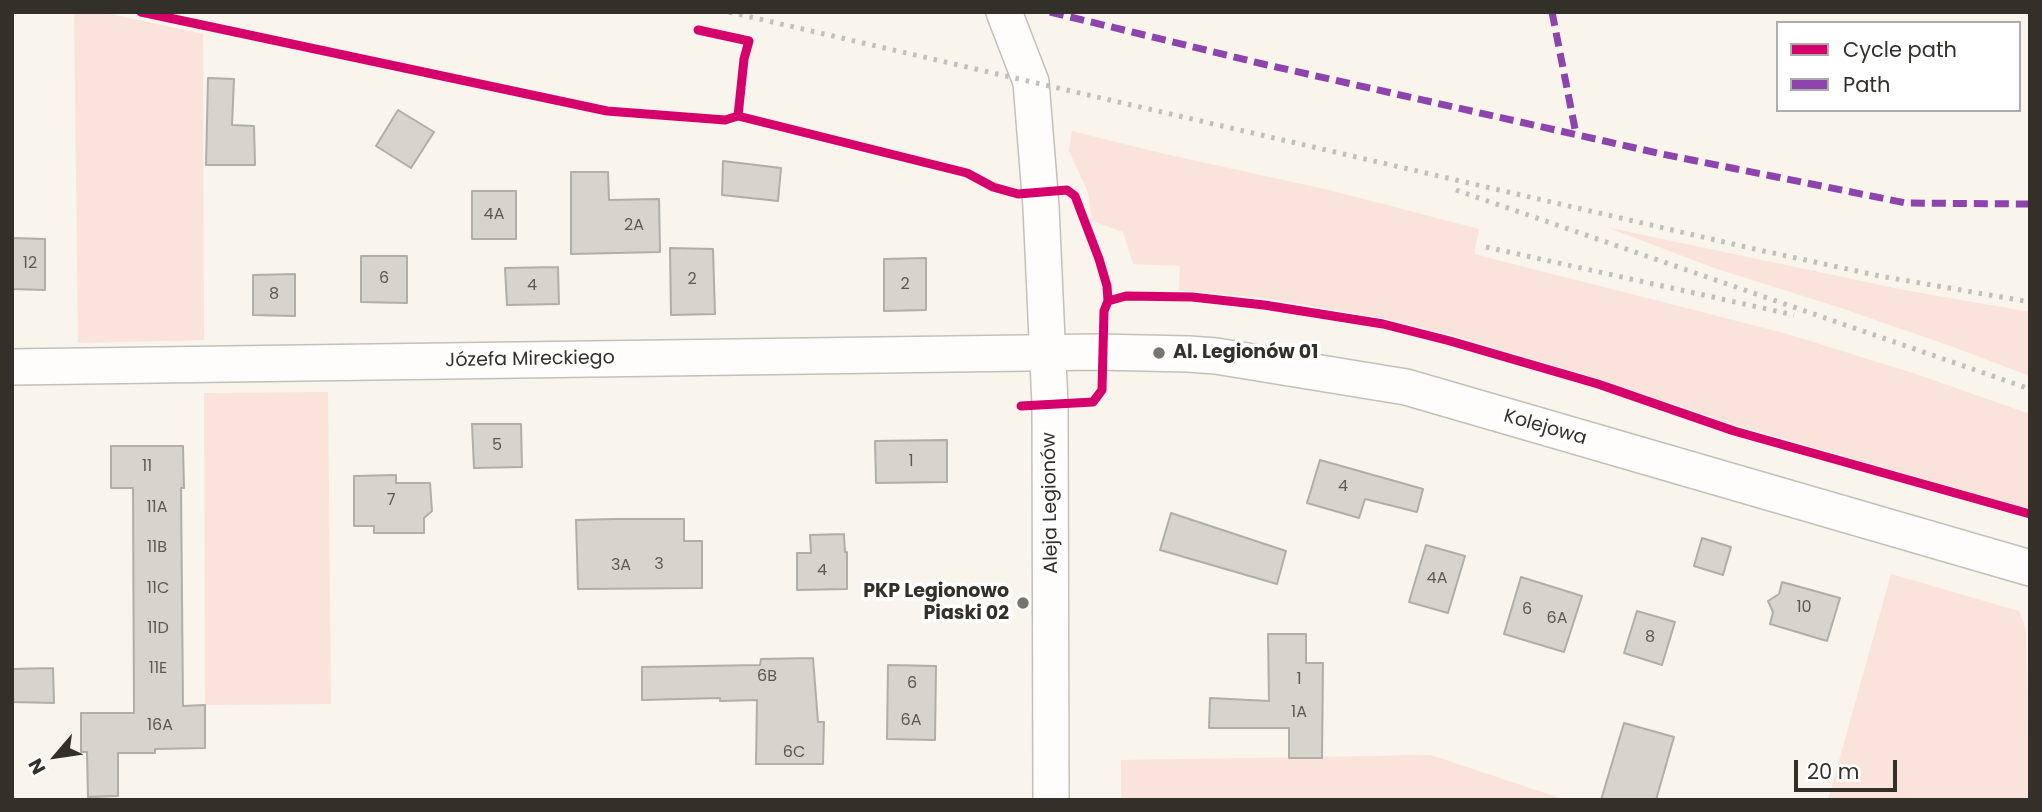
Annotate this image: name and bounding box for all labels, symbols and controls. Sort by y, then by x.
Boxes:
legend [1776,21,2021,112]
text: Cycle path [1843,35,1957,64]
text: Path [1843,70,1890,99]
house number: 4A [484,205,504,225]
house number: 2A [624,216,644,236]
house number: 12 [23,254,37,274]
house number: 6 [379,269,389,289]
house number: 2 [687,270,697,290]
house number: 2 [900,275,910,295]
house number: 4 [527,276,537,296]
house number: 8 [269,285,279,305]
place label: Al. Legionów 01 [1173,342,1318,364]
marker: Al. Legionów 01 [1151,345,1167,361]
street label: Józefa Mireckiego [445,347,615,373]
street label: Kolejowa [1501,405,1589,451]
street label: Aleja Legionów [1038,432,1064,574]
house number: 5 [492,436,502,456]
house number: 1 [908,452,914,472]
house number: 11 [142,457,152,477]
house number: 4 [1338,477,1348,497]
house number: 7 [387,491,395,511]
house number: 11A [146,498,168,518]
house number: 11B [147,538,167,558]
house number: 3 [654,555,664,575]
house number: 3A [611,556,631,576]
house number: 4 [817,561,827,581]
house number: 4A [1427,569,1447,589]
house number: 11C [147,579,169,599]
place label: PKP Legionowo Piaski 02 [863,581,1009,625]
marker: PKP Legionowo Piaski 02 [1015,595,1031,611]
house number: 10 [1796,598,1812,618]
house number: 6 [1522,600,1532,620]
house number: 6A [1547,609,1567,629]
house number: 11D [147,619,169,639]
house number: 8 [1645,628,1655,648]
house number: 11E [149,659,167,679]
house number: 6B [757,667,777,687]
house number: 1 [1296,670,1302,690]
house number: 6 [907,674,917,694]
house number: 1A [1291,703,1307,723]
house number: 6A [901,711,921,731]
house number: 16A [147,716,173,736]
north arrow [21,721,91,791]
house number: 6C [783,743,805,763]
scale bar [1797,746,1900,790]
text: N [22,754,52,779]
text: 20 m [1807,757,1860,786]

